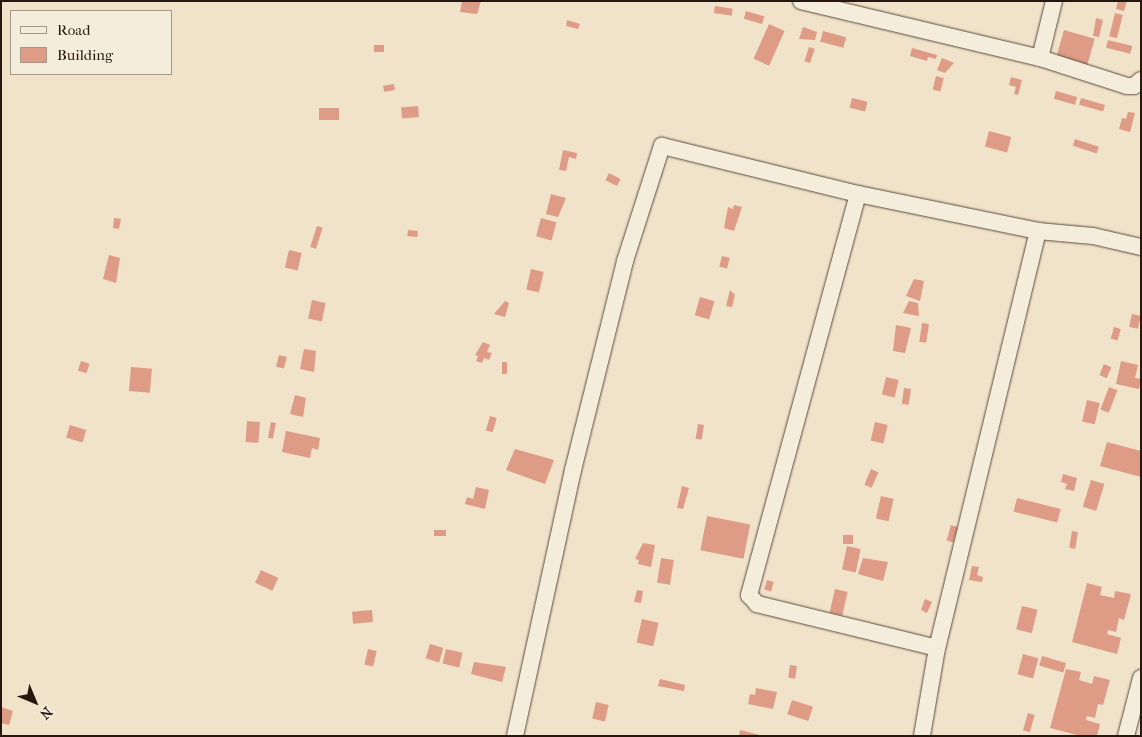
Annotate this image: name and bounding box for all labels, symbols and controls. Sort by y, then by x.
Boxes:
legend [10,10,172,75]
text: Road [57,21,90,39]
text: Building [57,46,113,64]
north arrow [10,677,60,727]
text: N [36,703,56,723]

